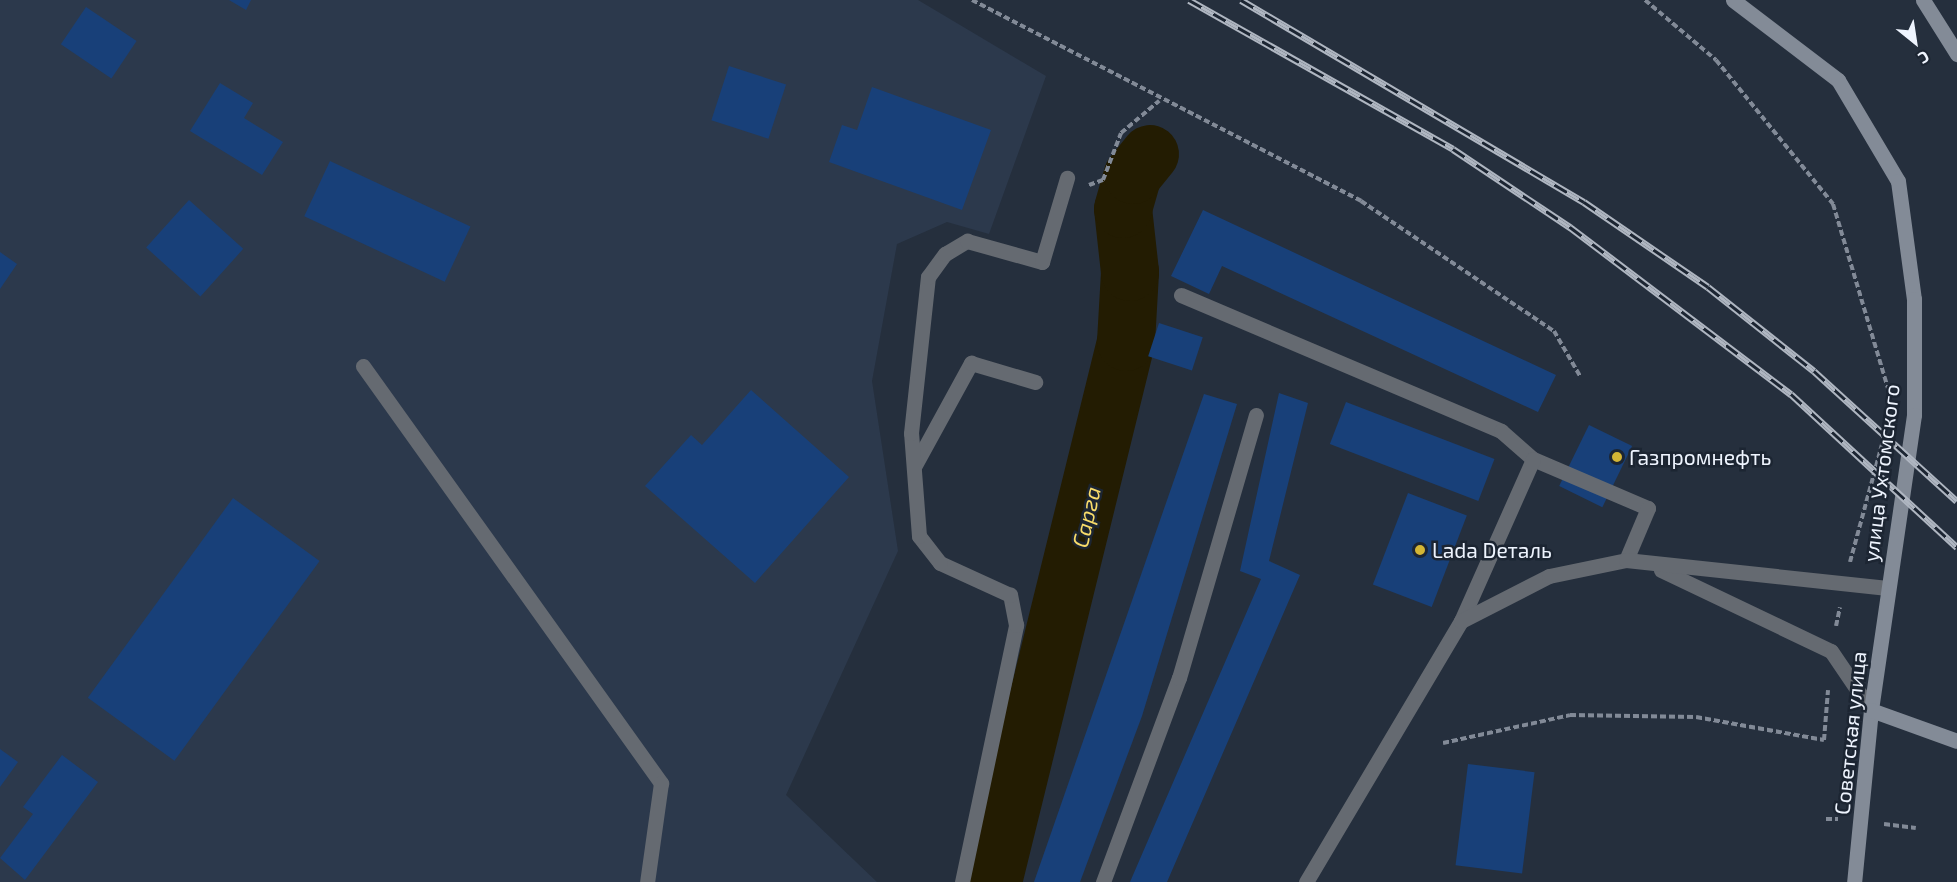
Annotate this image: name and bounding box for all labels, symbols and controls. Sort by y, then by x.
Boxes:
north arrow [1885,12,1945,72]
text: С [1915,47,1933,69]
street label: улица Ухтомского [1858,383,1904,563]
place label: Газпромнефть [1629,444,1771,470]
marker: Газпромнефть [1610,450,1624,464]
water label: Сарга [1066,484,1106,550]
place label: Lada Dеталь [1432,537,1552,563]
marker: Lada Dеталь [1413,543,1427,557]
street label: Советская улица [1829,650,1871,816]

